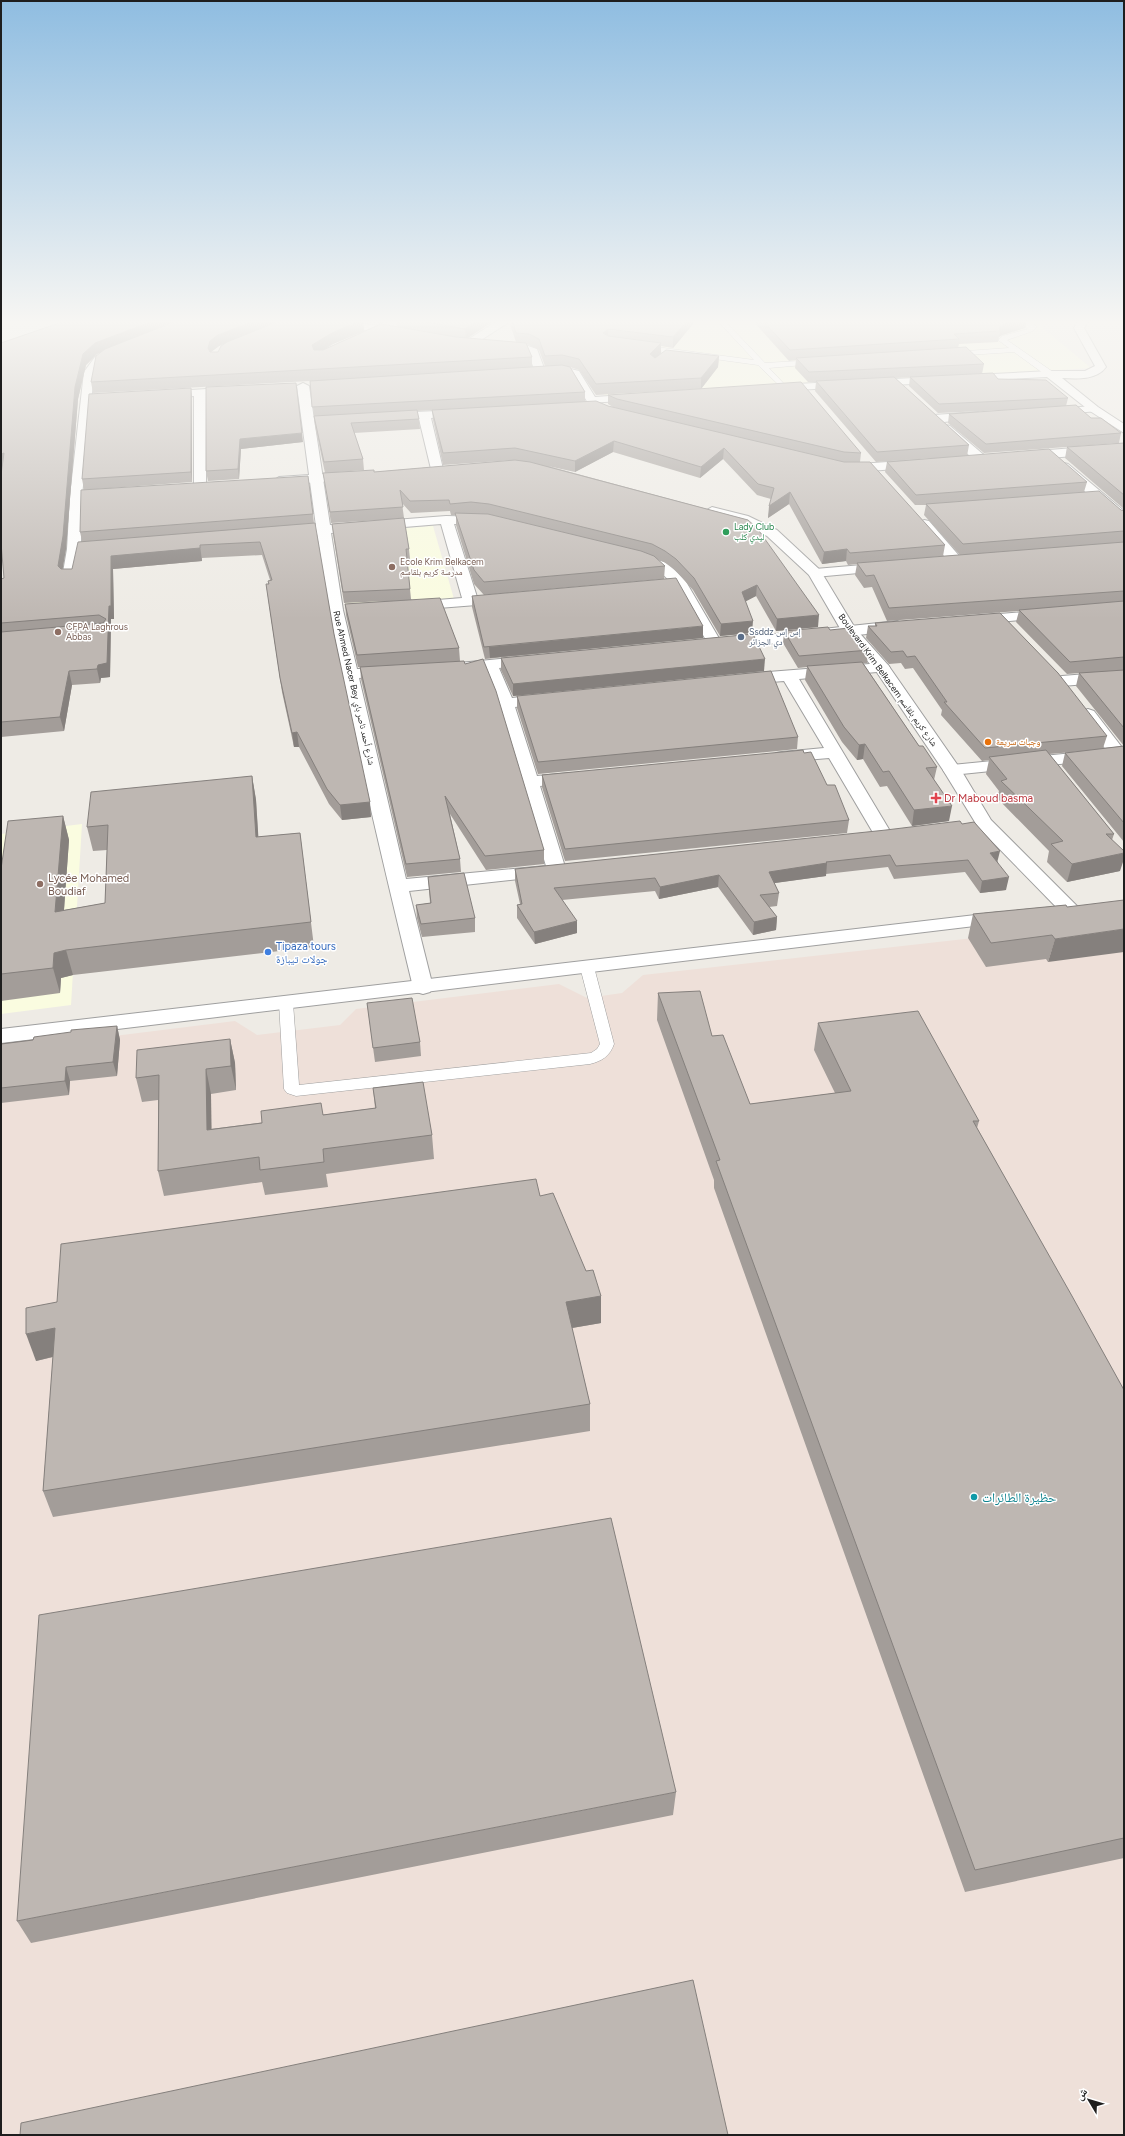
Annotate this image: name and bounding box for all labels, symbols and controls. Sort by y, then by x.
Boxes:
place label: Lady Club ليدي كلب [734,521,774,544]
marker: Lady Club ليدي كلب [721,527,731,537]
place label: Ecole Krim Belkacem مدرسة كريم بلقاسم [400,556,484,578]
marker: Ecole Krim Belkacem مدرسة كريم بلقاسم [387,562,397,572]
street label: Rue Ahmed Nacer Bey شارع أحمد ناصر باي [329,610,378,767]
street label: Boulevard Krim Belkacem شارع كريم بلقاسم [836,611,940,749]
place label: CFPA Laghrous Abbas [66,621,128,642]
place label: Ssddz إس إس دي الجزائر [748,626,801,649]
marker: CFPA Laghrous Abbas [53,627,63,637]
marker: Ssddz إس إس دي الجزائر [736,632,746,642]
place label: وجبات سريعة [996,736,1040,747]
marker: وجبات سريعة [983,737,993,747]
place label: Dr Maboud basma [944,792,1033,805]
marker: Dr Maboud basma [931,793,941,803]
place label: Lycée Mohamed Boudiaf [48,872,129,898]
marker: Lycée Mohamed Boudiaf [35,879,45,889]
place label: Tipaza tours جولات تيبازة [276,940,336,966]
marker: Tipaza tours جولات تيبازة [263,947,273,957]
place label: حظيرة الطائرات [982,1490,1056,1506]
marker: حظيرة الطائرات [969,1492,979,1502]
north arrow [1069,2080,1109,2120]
text: ش [1073,2085,1091,2103]

